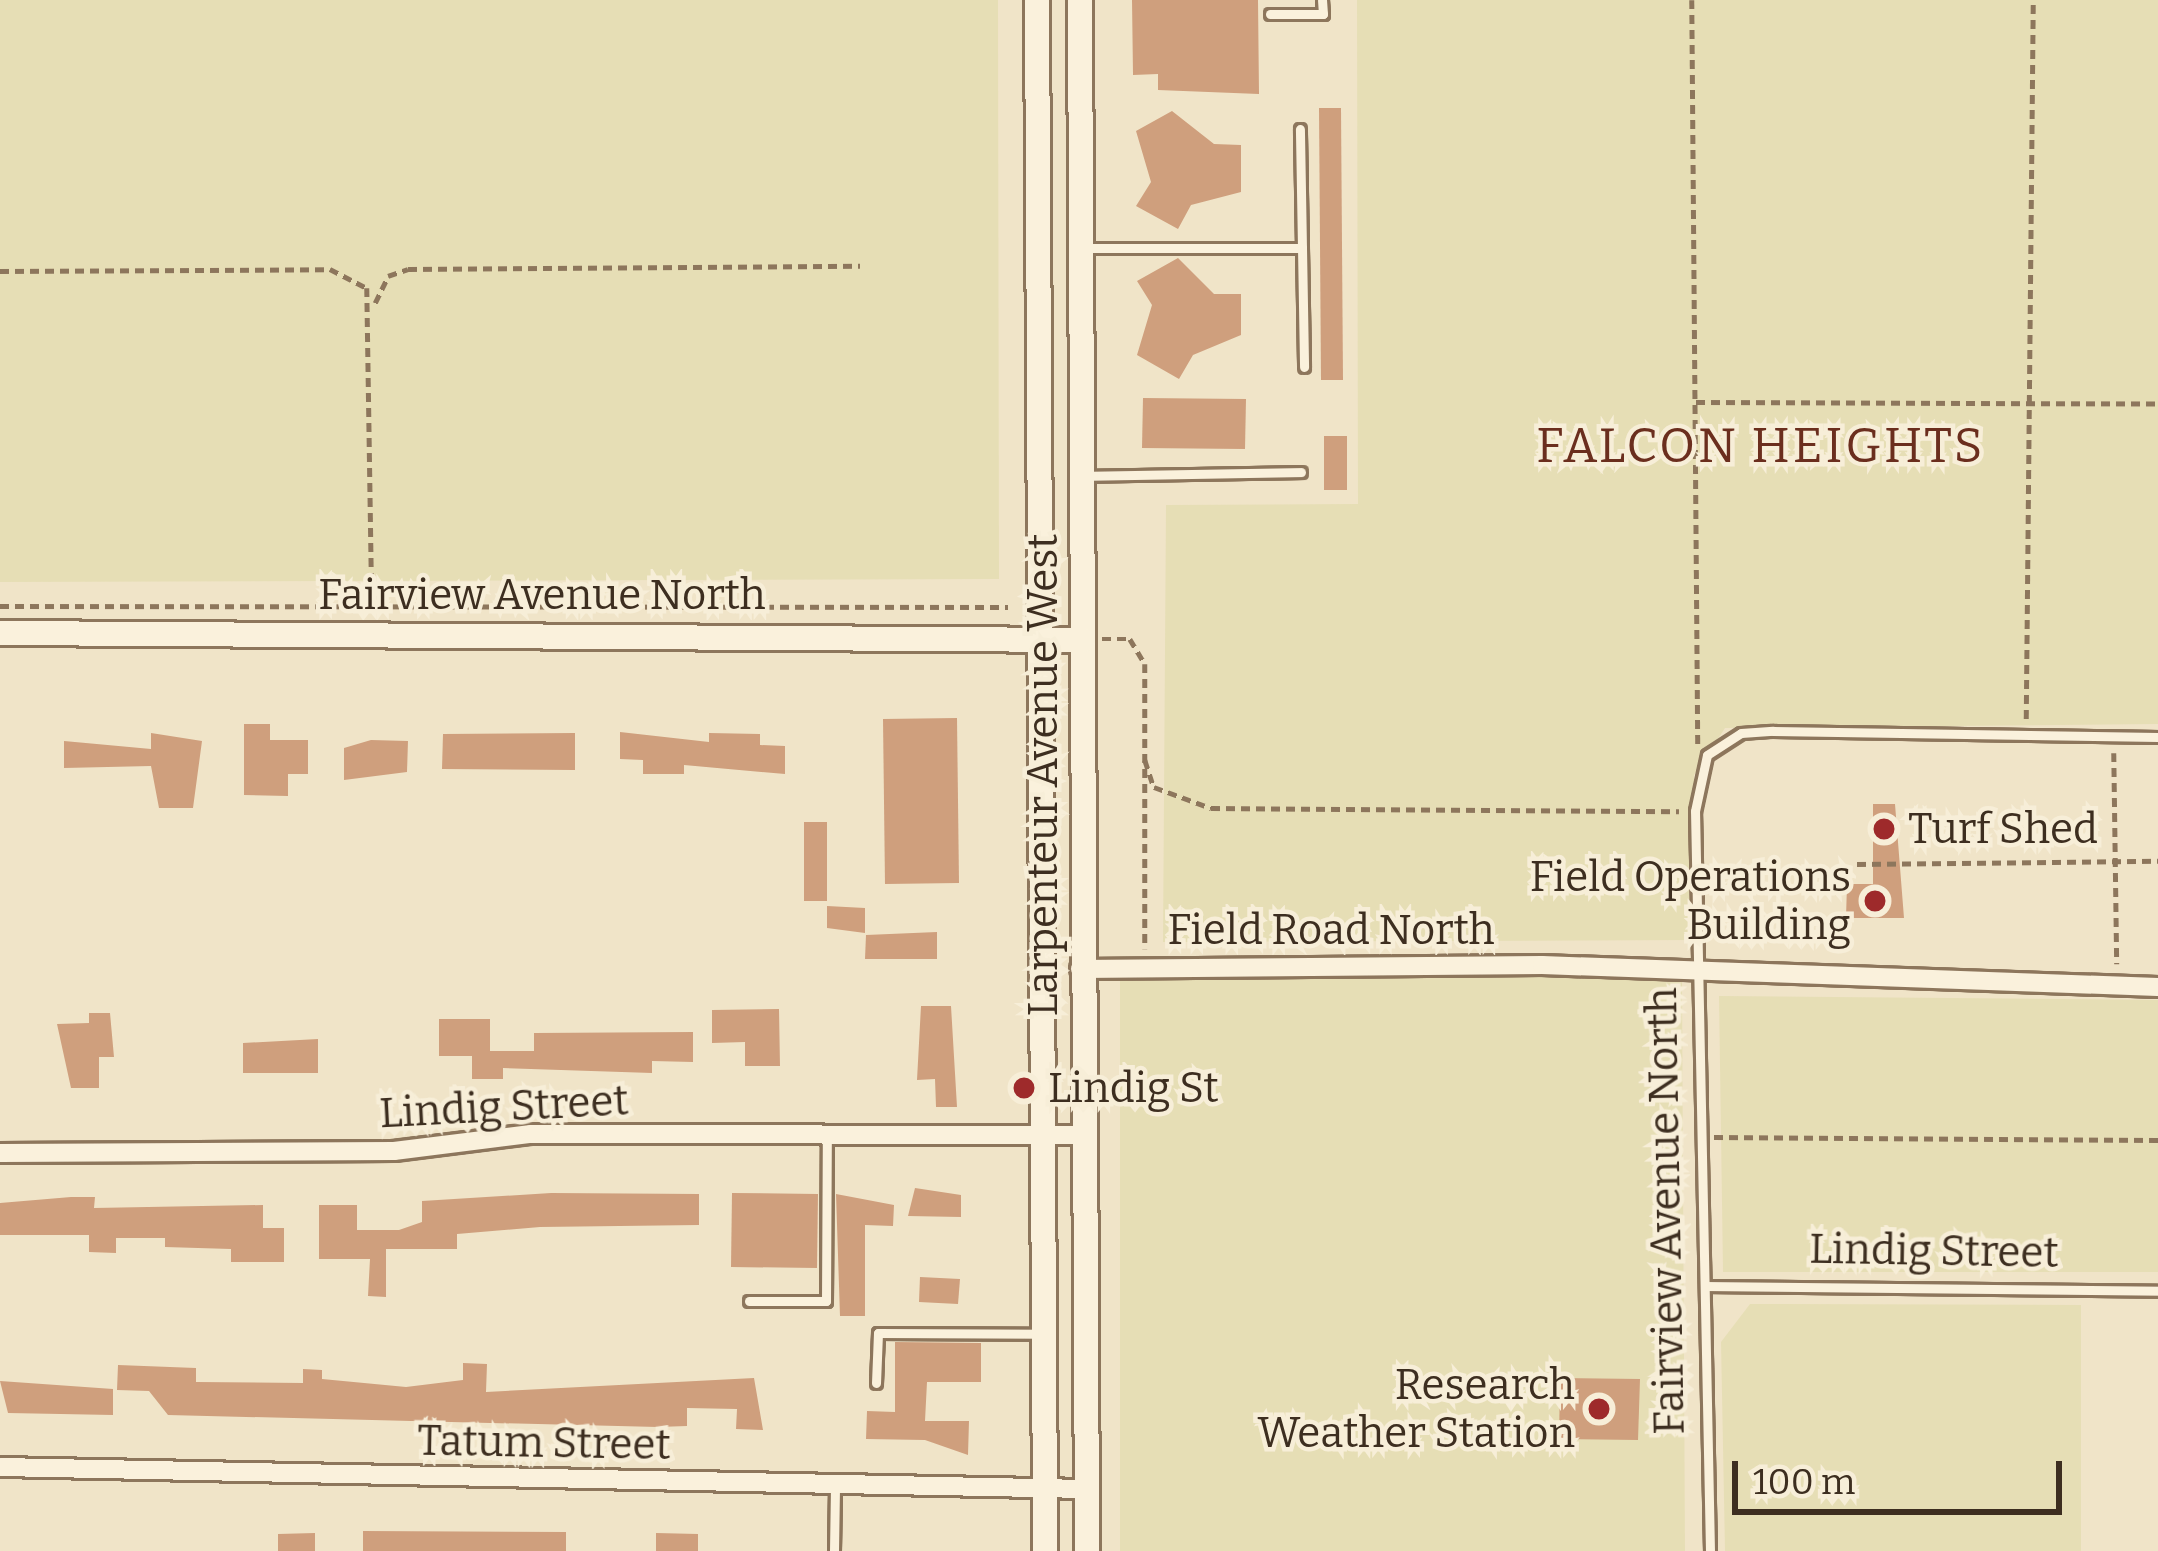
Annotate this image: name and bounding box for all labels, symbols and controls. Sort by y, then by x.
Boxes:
district label: FALCON HEIGHTS [1536,418,1986,476]
street label: Larpenteur Avenue West [1018,533,1068,1017]
street label: Fairview Avenue North [318,570,766,620]
place label: Turf Shed [1908,804,2098,854]
marker: Turf Shed [1871,816,1897,842]
place label: Field Operations Building [1530,852,1851,950]
marker: Field Operations Building [1862,888,1888,914]
street label: Field Road North [1167,905,1495,955]
street label: Fairview Avenue North [1637,987,1695,1435]
place label: Lindig St [1048,1063,1219,1113]
street label: Lindig Street [378,1075,630,1139]
marker: Lindig St [1011,1075,1037,1101]
street label: Lindig Street [1809,1224,2059,1278]
place label: Research Weather Station [1257,1360,1575,1458]
marker: Research Weather Station [1586,1396,1612,1422]
street label: Tatum Street [417,1416,671,1470]
scale bar [1738,1437,2068,1511]
text: 100 m [1753,1460,1855,1504]

